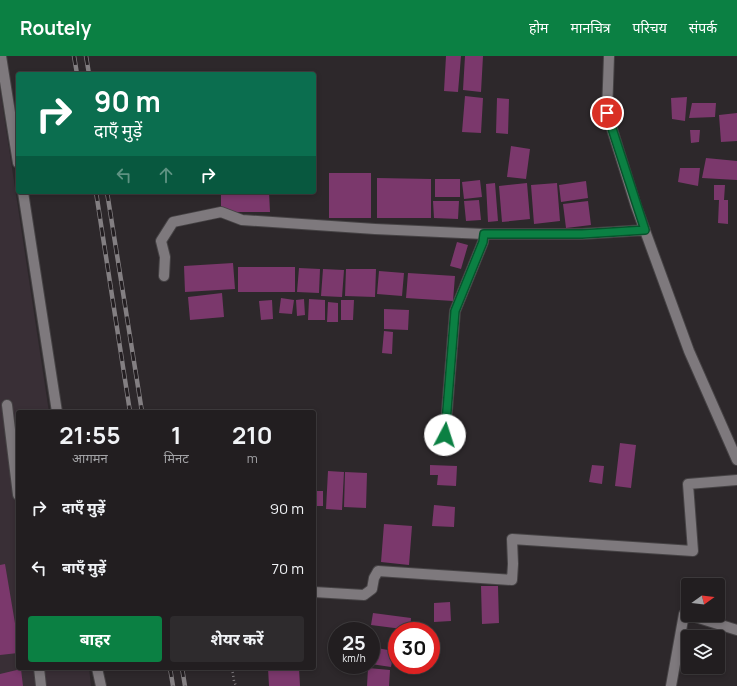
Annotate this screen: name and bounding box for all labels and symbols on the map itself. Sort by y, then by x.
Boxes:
pin [590,96,624,130]
position arrow [424,414,466,456]
north arrow [681,578,725,622]
speed limit sign: 30 [388,622,440,674]

